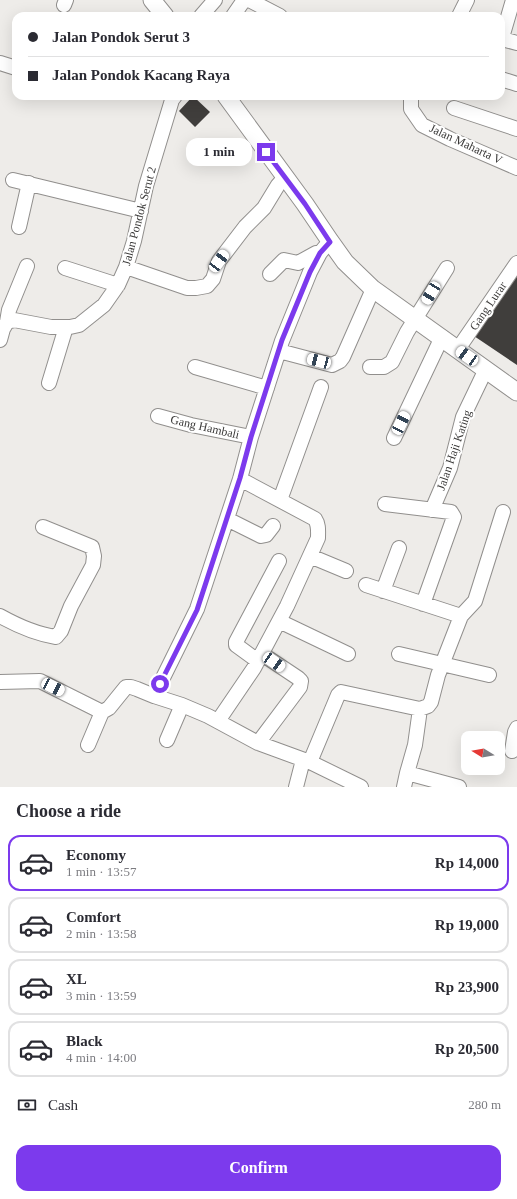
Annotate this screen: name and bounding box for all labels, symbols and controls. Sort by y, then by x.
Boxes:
text: Jalan Pondok Serut 3 [52,29,190,45]
text: Jalan Pondok Kacang Raya [52,67,230,83]
street label: Jalan Maharta V [427,121,505,167]
callout: 1 min [186,138,252,166]
route end [257,143,275,161]
text: 1 min [203,144,235,159]
street label: Jalan Pondok Serut 2 [119,165,159,267]
car [207,248,231,274]
street label: Gang Lurar [467,279,509,333]
car [420,280,442,306]
car [454,344,480,368]
car [306,352,332,370]
street label: Jalan Haji Kating [434,408,474,492]
car [390,410,412,436]
street label: Gang Hambali [169,412,241,442]
car [261,650,287,674]
route start [151,675,169,693]
car [40,676,66,698]
north arrow [461,731,505,775]
map controls [461,731,505,775]
text: Choose a ride [16,801,121,821]
icon: car [18,845,54,881]
text: Economy [66,847,126,863]
text: Rp 14,000 [435,855,499,871]
text: 1 min · 13:57 [66,864,136,879]
icon: car [18,907,54,943]
text: Comfort [66,909,121,925]
text: Rp 19,000 [435,917,499,933]
text: 2 min · 13:58 [66,926,136,941]
icon: car [18,969,54,1005]
text: XL [66,971,87,987]
text: Rp 23,900 [435,979,499,995]
text: 3 min · 13:59 [66,988,136,1003]
icon: car [18,1031,54,1067]
text: Black [66,1033,103,1049]
text: Rp 20,500 [435,1041,499,1057]
text: 4 min · 14:00 [66,1050,136,1065]
icon: cash [16,1094,38,1116]
text: Cash [48,1097,78,1113]
text: 280 m [468,1097,501,1112]
button: Confirm [16,1145,501,1191]

